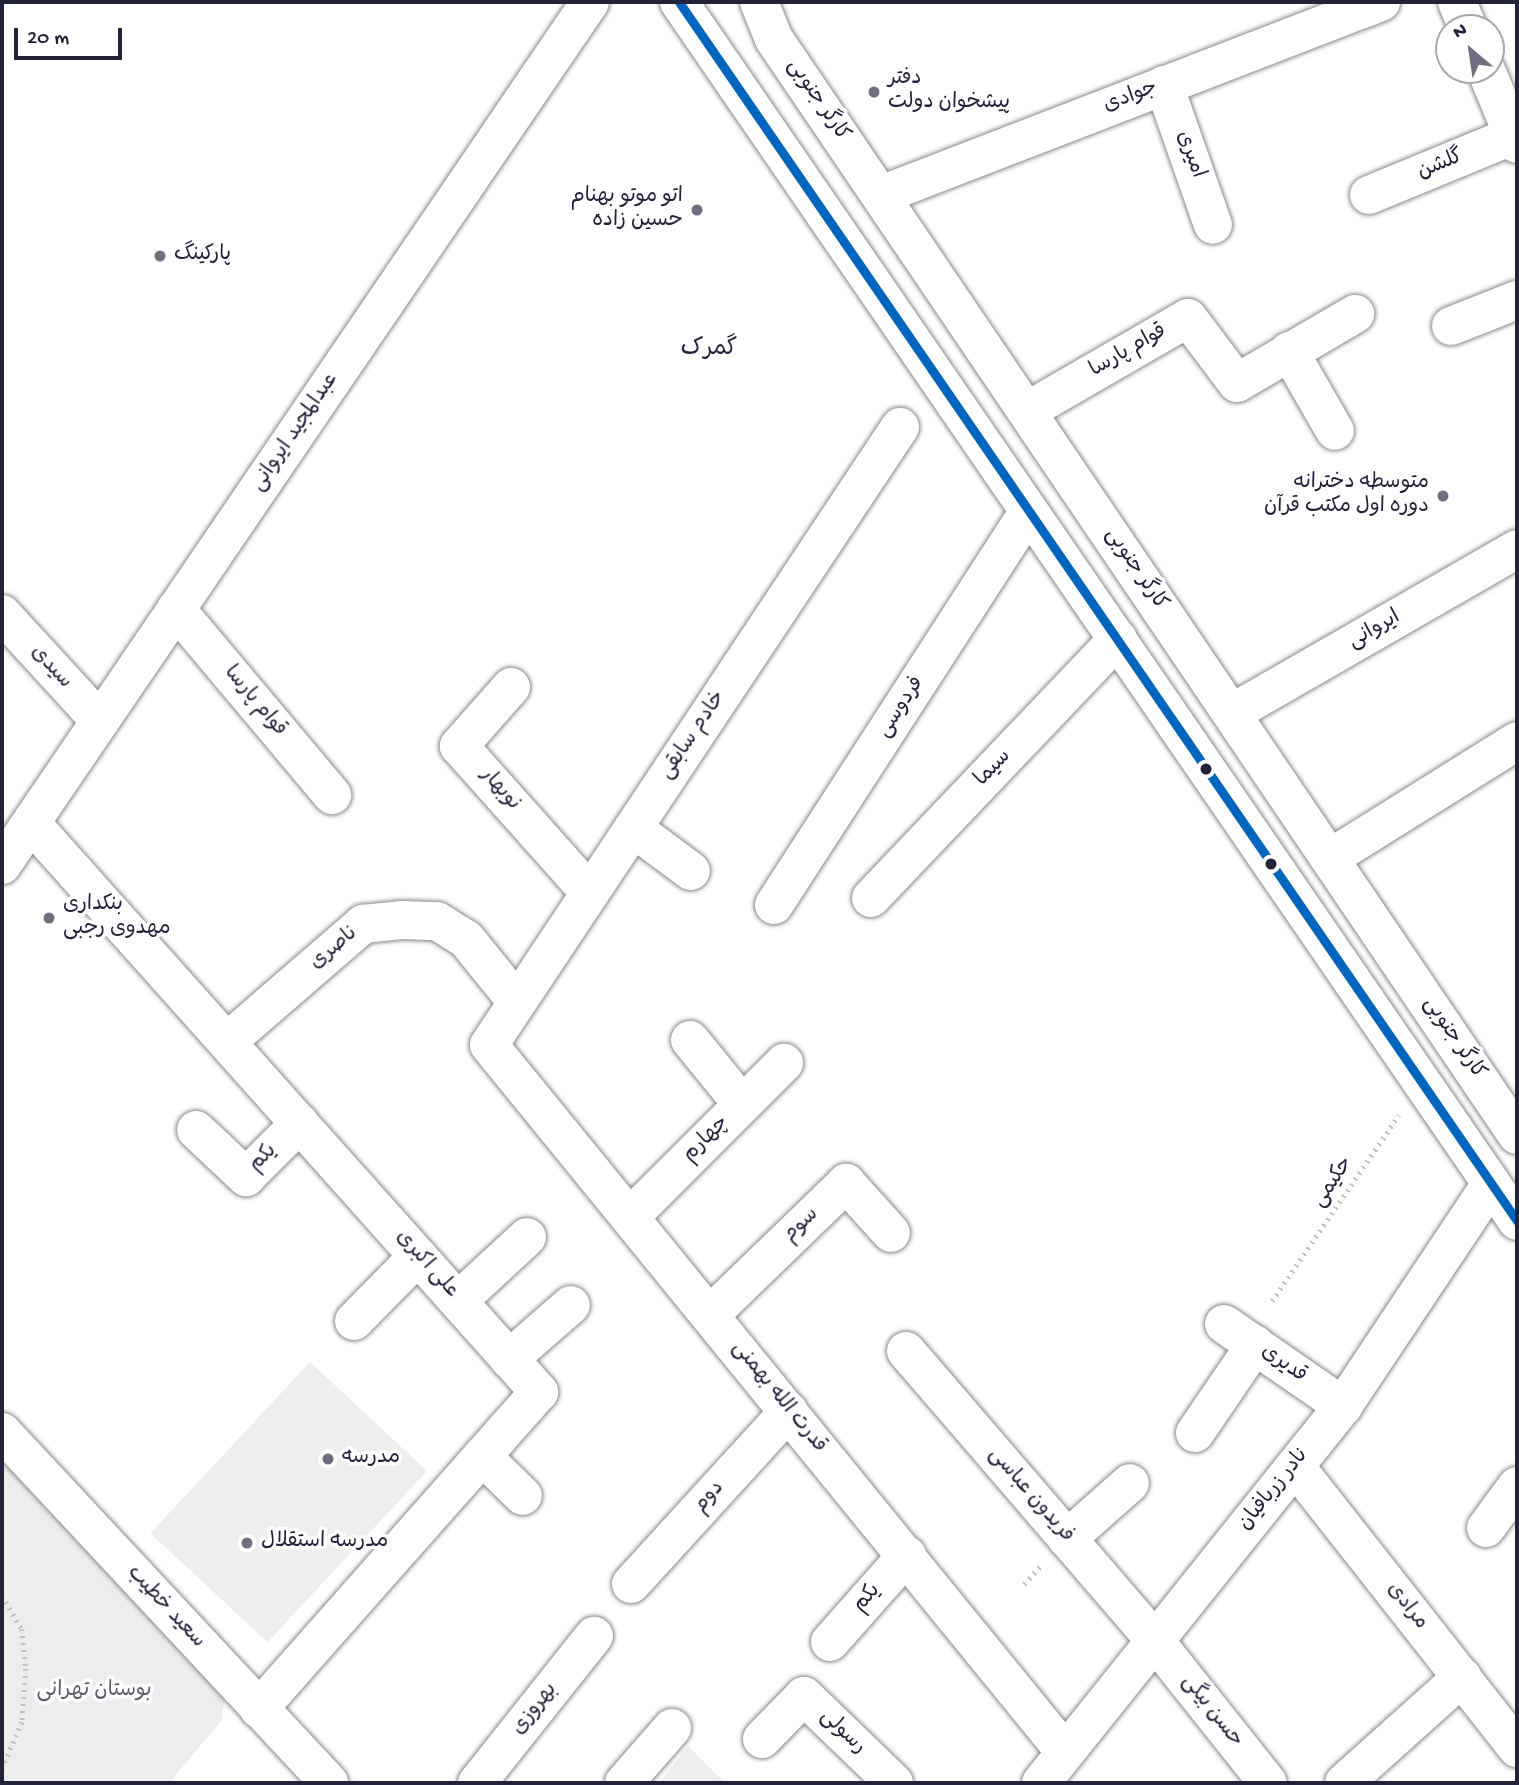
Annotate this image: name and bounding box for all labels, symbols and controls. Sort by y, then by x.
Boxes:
scale bar [18,14,126,58]
north arrow [1435,14,1505,84]
text: N [1450,19,1472,45]
text: 20 m [27,27,69,52]
street label: کارگر جنوبی [780,55,854,147]
place label: دفتر پیشخوان دولت [888,67,1010,117]
street label: جوادی [1100,76,1162,120]
marker: دفتر پیشخوان دولت [866,84,882,100]
street label: امیری [1169,128,1209,182]
street label: گلشن [1415,146,1467,186]
place label: اتو موتو بهنام حسین زاده [570,185,683,235]
marker: اتو موتو بهنام حسین زاده [689,202,705,218]
place label: پارکینگ [174,243,231,269]
marker: پارکینگ [152,248,168,264]
street label: قوام پارسا [1086,320,1172,384]
district label: گمرک [681,336,737,364]
street label: عبدالمجید ایروانی [247,369,345,497]
place label: متوسطه دخترانه دوره اول مکتب قرآن [1264,471,1429,521]
marker: متوسطه دخترانه دوره اول مکتب قرآن [1435,488,1451,504]
street label: کارگر جنوبی [1098,524,1172,616]
street label: ایروانی [1344,606,1406,656]
street label: سیدی [24,641,76,695]
street label: قوام پارسا [217,661,291,743]
street label: فردوسی [873,673,931,743]
street label: خادم سابقی [655,687,733,785]
street label: سیما [971,745,1017,793]
unlabelled marker [1199,762,1213,776]
street label: نوبهار [473,763,525,817]
unlabelled marker [1264,857,1278,871]
place label: بنکداری مهدوی رجبی [63,893,171,943]
marker: بنکداری مهدوی رجبی [41,910,57,926]
street label: ناصری [306,922,364,976]
street label: کارگر جنوبی [1416,993,1490,1085]
street label: چهارم [678,1111,736,1169]
street label: یکم [245,1140,283,1178]
street label: حکیمی [1308,1153,1360,1213]
street label: سوم [779,1203,825,1249]
street label: علی اکبری [389,1226,463,1304]
street label: قدرت الله بهمنی [725,1337,831,1459]
street label: قدیری [1255,1340,1311,1390]
street label: فریدون عباسی [982,1443,1078,1549]
street label: نادر زربافیان [1234,1443,1316,1537]
place label: مدرسه [342,1446,400,1472]
marker: مدرسه [320,1451,336,1467]
street label: دوم [689,1477,731,1519]
place label: مدرسه استقلال [261,1530,388,1556]
marker: مدرسه استقلال [239,1535,255,1551]
street label: سعید خطیب [120,1562,210,1654]
street label: مرادی [1380,1578,1432,1636]
street label: یکم [849,1580,887,1618]
street label: حسن بیگی [1175,1671,1247,1753]
park label: بوستان تهرانی [36,1679,152,1705]
street label: بهروزی [508,1679,564,1741]
street label: رسولی [814,1705,870,1761]

